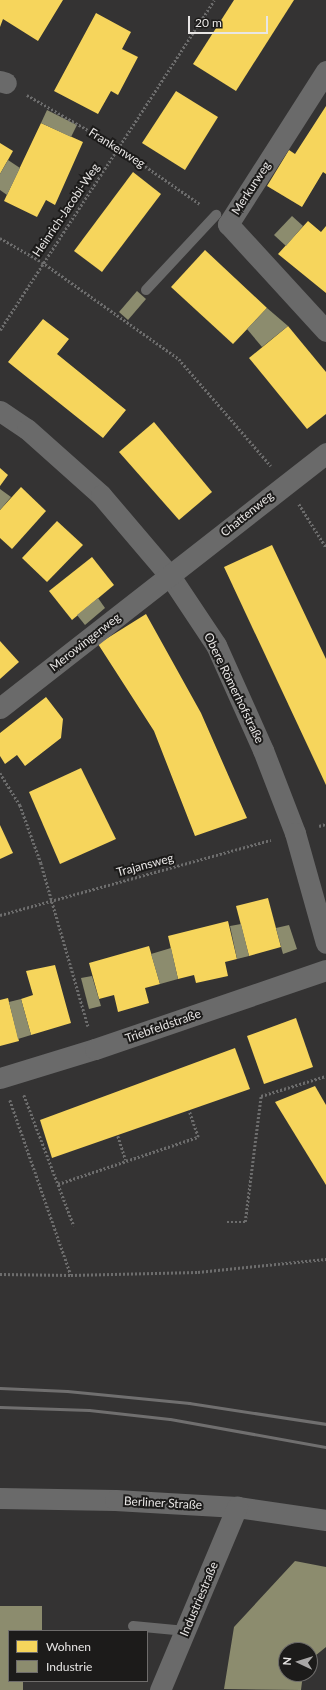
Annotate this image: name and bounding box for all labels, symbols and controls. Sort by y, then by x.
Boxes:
scale bar [190,8,270,34]
text: 20 m [195,15,222,30]
street label: Frankenweg [86,125,148,171]
street label: Merkurweg [228,159,274,217]
street label: Heinrich-Jacobi-Weg [29,160,103,260]
street label: Chattenweg [218,488,276,540]
street label: Merowingerweg [47,610,123,674]
street label: Obere Römerhofstraße [201,630,267,746]
street label: Trajansweg [115,850,175,880]
street label: Triebfeldstraße [123,1006,203,1046]
street label: Berliner Straße [123,1494,203,1512]
street label: Industriestraße [177,1560,221,1638]
legend [8,1630,148,1682]
text: Wohnen [46,1639,91,1654]
north arrow [278,1642,318,1682]
text: N [280,1657,293,1666]
text: Industrie [46,1659,92,1674]

